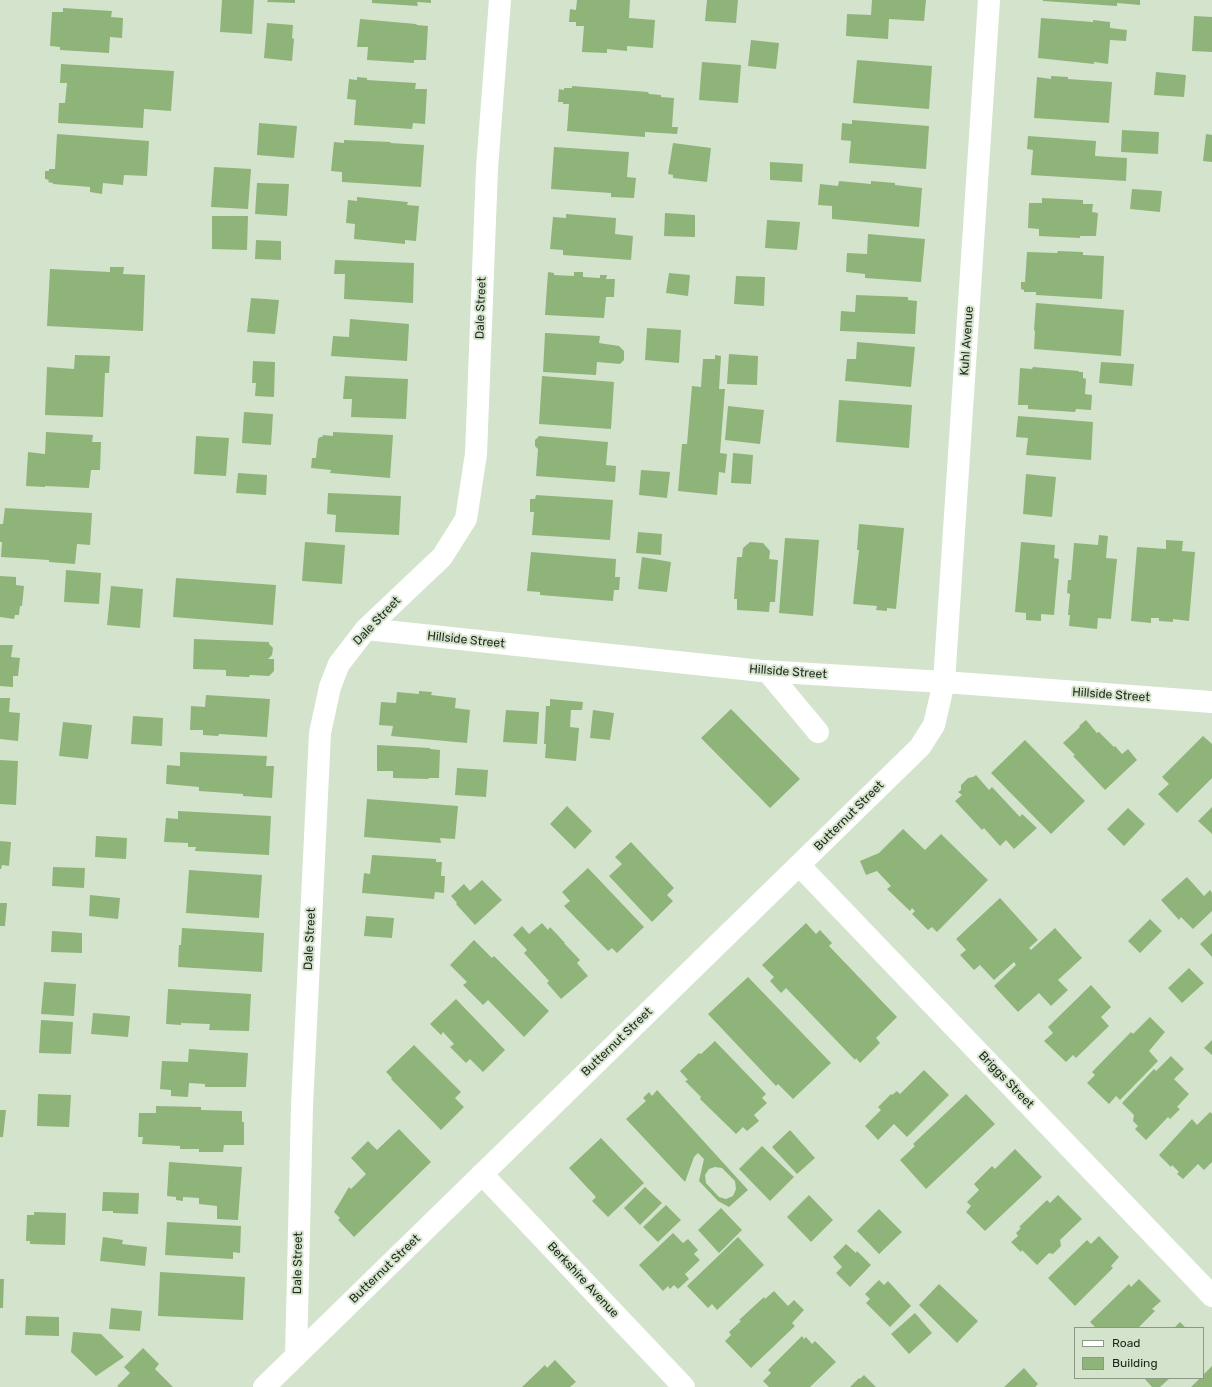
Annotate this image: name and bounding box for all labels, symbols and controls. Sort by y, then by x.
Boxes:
street label: Dale Street [473,277,489,339]
street label: Kuhl Avenue [957,306,977,376]
street label: Dale Street [350,594,404,648]
street label: Hillside Street [427,629,505,651]
street label: Hillside Street [749,662,827,682]
street label: Hillside Street [1072,685,1150,705]
street label: Butternut Street [811,778,887,854]
street label: Dale Street [301,908,319,970]
street label: Butternut Street [579,1005,655,1079]
street label: Briggs Street [975,1049,1037,1111]
street label: Dale Street [290,1232,306,1294]
street label: Butternut Street [347,1232,423,1306]
street label: Berkshire Avenue [544,1239,622,1321]
legend [1074,1327,1204,1379]
text: Road [1112,1336,1140,1350]
text: Building [1112,1356,1158,1370]

